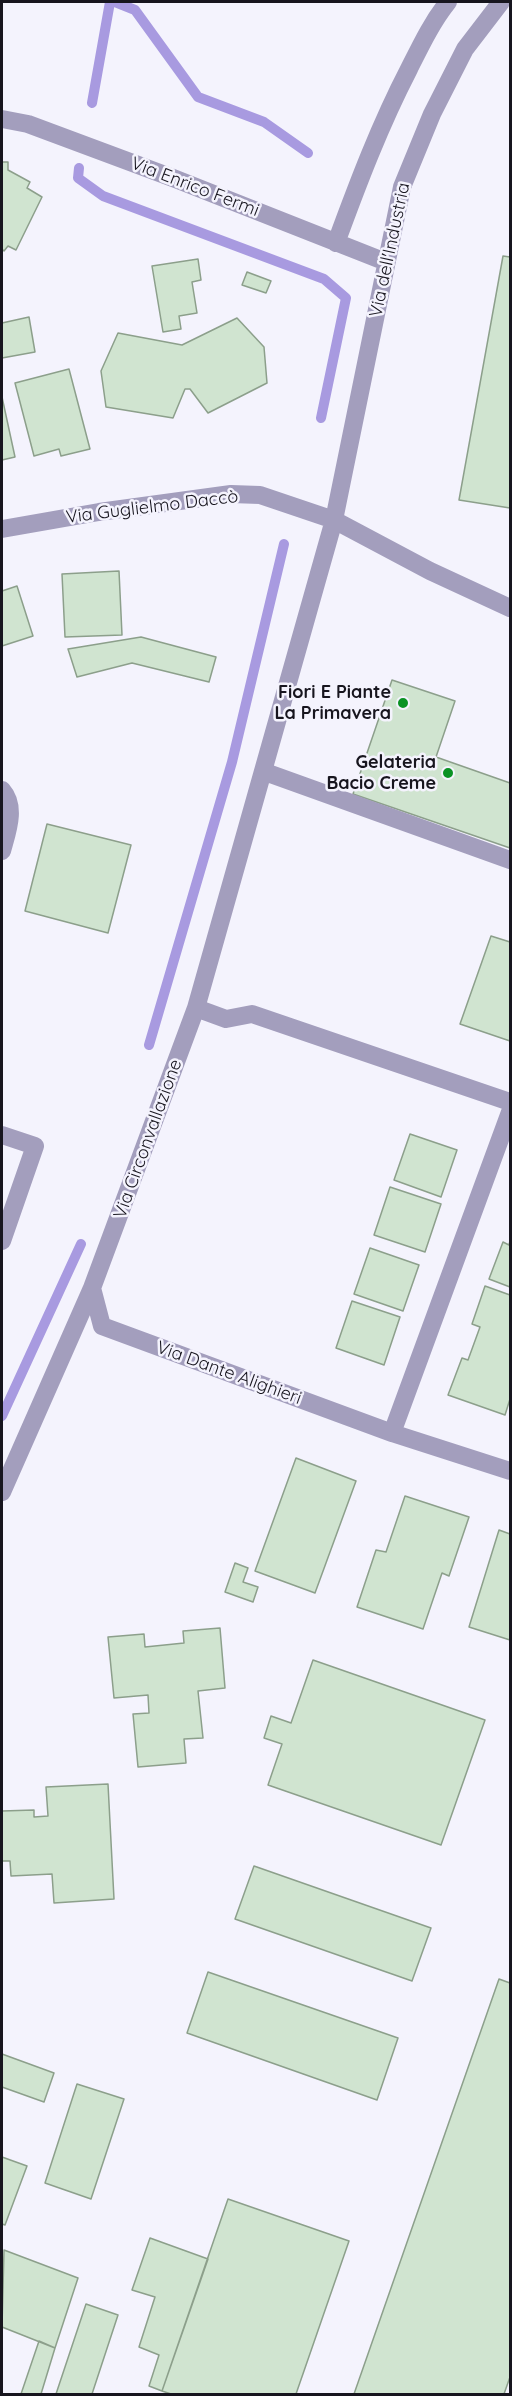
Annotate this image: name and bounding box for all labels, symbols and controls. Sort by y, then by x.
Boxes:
street label: Via Enrico Fermi [128,153,262,221]
street label: Via dell'Industria [365,181,415,319]
street label: Via Guglielmo Daccò [65,486,239,528]
place label: Fiori E Piante La Primavera [274,682,391,724]
marker: Fiori E Piante La Primavera [396,696,410,710]
place label: Gelateria Bacio Creme [326,752,436,795]
marker: Gelateria Bacio Creme [441,766,455,780]
street label: Via Circonvallazione [109,1056,187,1222]
street label: Via Dante Alighieri [153,1337,305,1409]

